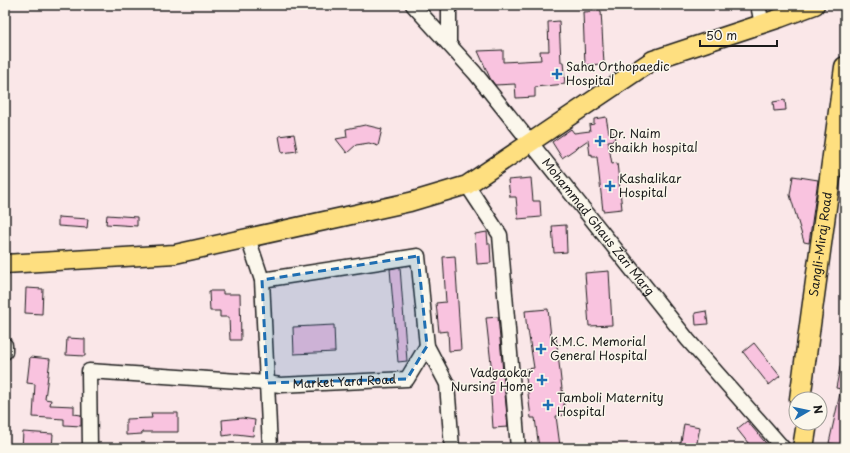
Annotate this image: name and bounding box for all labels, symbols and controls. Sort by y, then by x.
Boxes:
scale bar [700,22,777,48]
text: 50 m [706,26,737,44]
place label: Saha Orthopaedic Hospital [566,57,670,89]
marker: Saha Orthopaedic Hospital [551,68,563,80]
place label: Dr. Naim shaikh hospital [609,124,698,156]
marker: Dr. Naim shaikh hospital [594,135,606,147]
street label: Mohammad Ghaus Zari Marg [538,154,659,299]
place label: Kashalikar Hospital [619,169,682,201]
marker: Kashalikar Hospital [604,180,616,192]
street label: Sangli-Miraj Road [804,191,836,298]
place label: K.M.C. Memorial General Hospital [550,332,647,364]
marker: K.M.C. Memorial General Hospital [535,343,547,355]
place label: Vadgaokar Nursing Home [451,363,534,395]
street label: Market Yard Road [292,370,396,392]
marker: Vadgaokar Nursing Home [536,374,548,386]
place label: Tamboli Maternity Hospital [557,388,664,420]
north arrow [788,391,828,431]
marker: Tamboli Maternity Hospital [542,399,554,411]
text: N [809,404,827,415]

